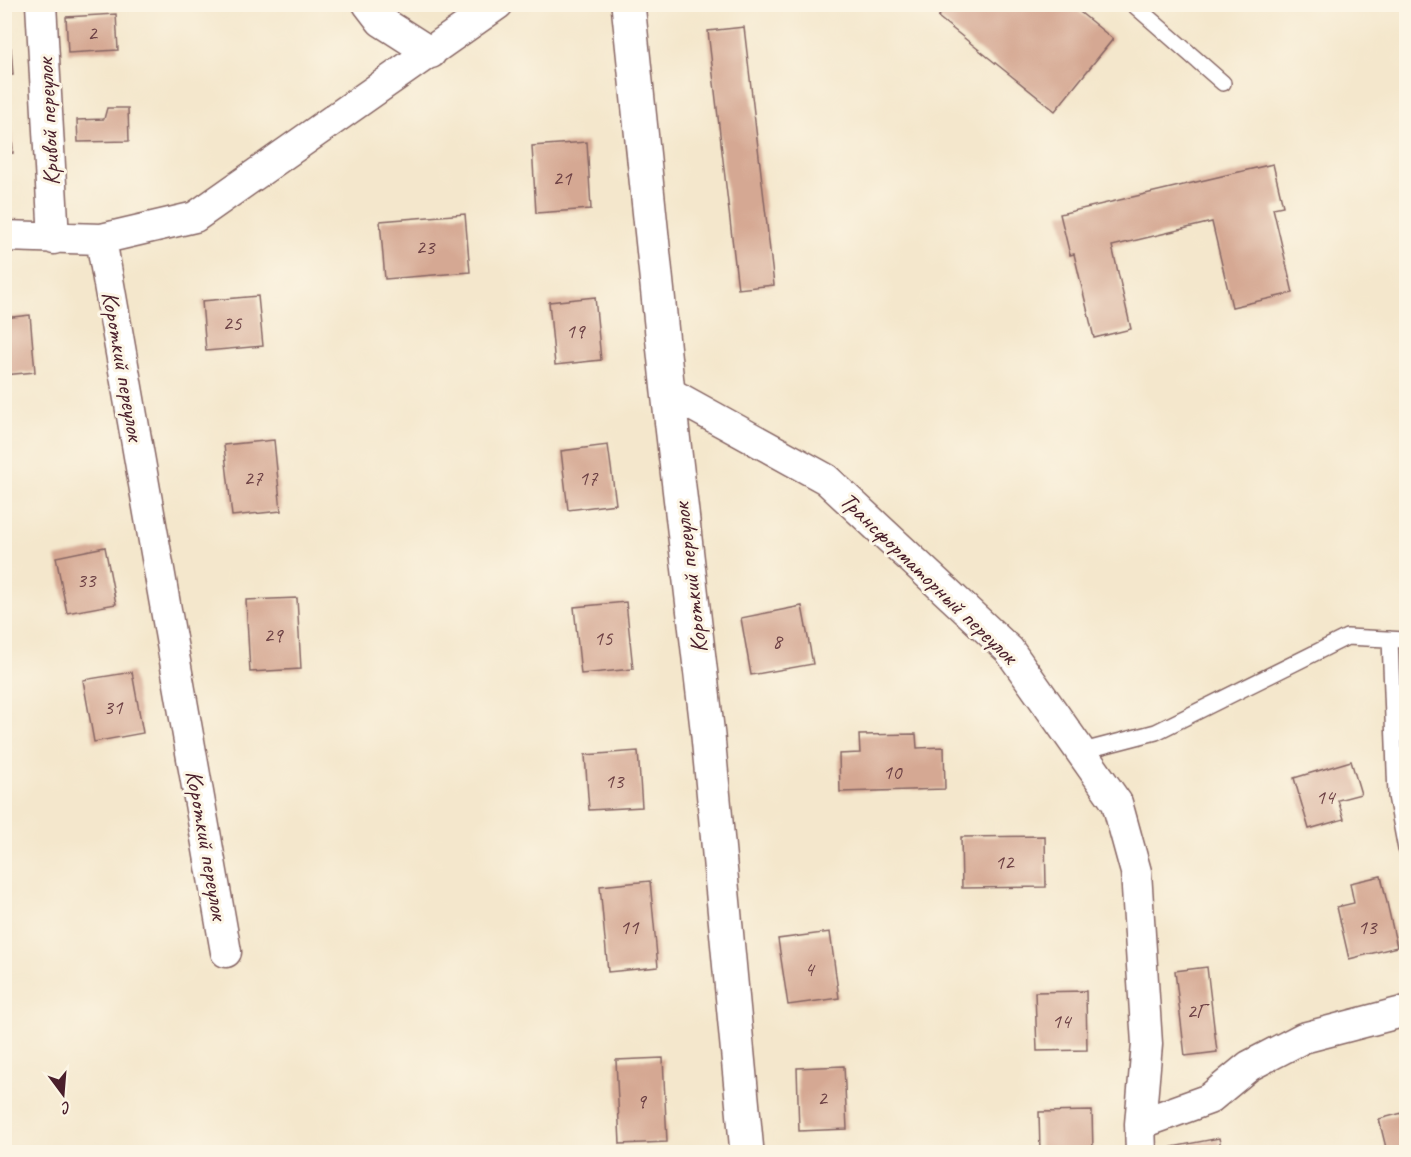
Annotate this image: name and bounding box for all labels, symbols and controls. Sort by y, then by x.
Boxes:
house number: 2 [87,20,98,46]
street label: Кривой переулок [30,55,66,187]
house number: 21 [553,165,573,191]
house number: 23 [416,234,436,260]
street label: Короткий переулок [95,289,151,445]
house number: 25 [223,310,243,336]
house number: 19 [566,318,586,344]
house number: 27 [244,465,264,491]
house number: 17 [579,465,599,491]
street label: Трансформаторный переулок [834,485,1026,672]
street label: Короткий переулок [666,499,714,655]
house number: 33 [77,567,97,593]
house number: 29 [264,622,284,648]
house number: 15 [594,625,614,651]
house number: 8 [772,628,784,654]
house number: 31 [104,694,124,720]
house number: 10 [883,759,903,785]
street label: Короткий переулок [179,768,235,924]
house number: 13 [605,768,625,794]
house number: 14 [1316,784,1337,810]
house number: 12 [995,849,1015,875]
house number: 11 [620,914,640,940]
house number: 13 [1358,914,1378,940]
house number: 4 [804,956,816,982]
house number: 2Г [1186,998,1210,1024]
house number: 14 [1052,1008,1073,1034]
north arrow [33,1064,93,1124]
house number: 2 [817,1085,828,1111]
house number: 9 [636,1088,647,1114]
text: С [58,1097,73,1119]

